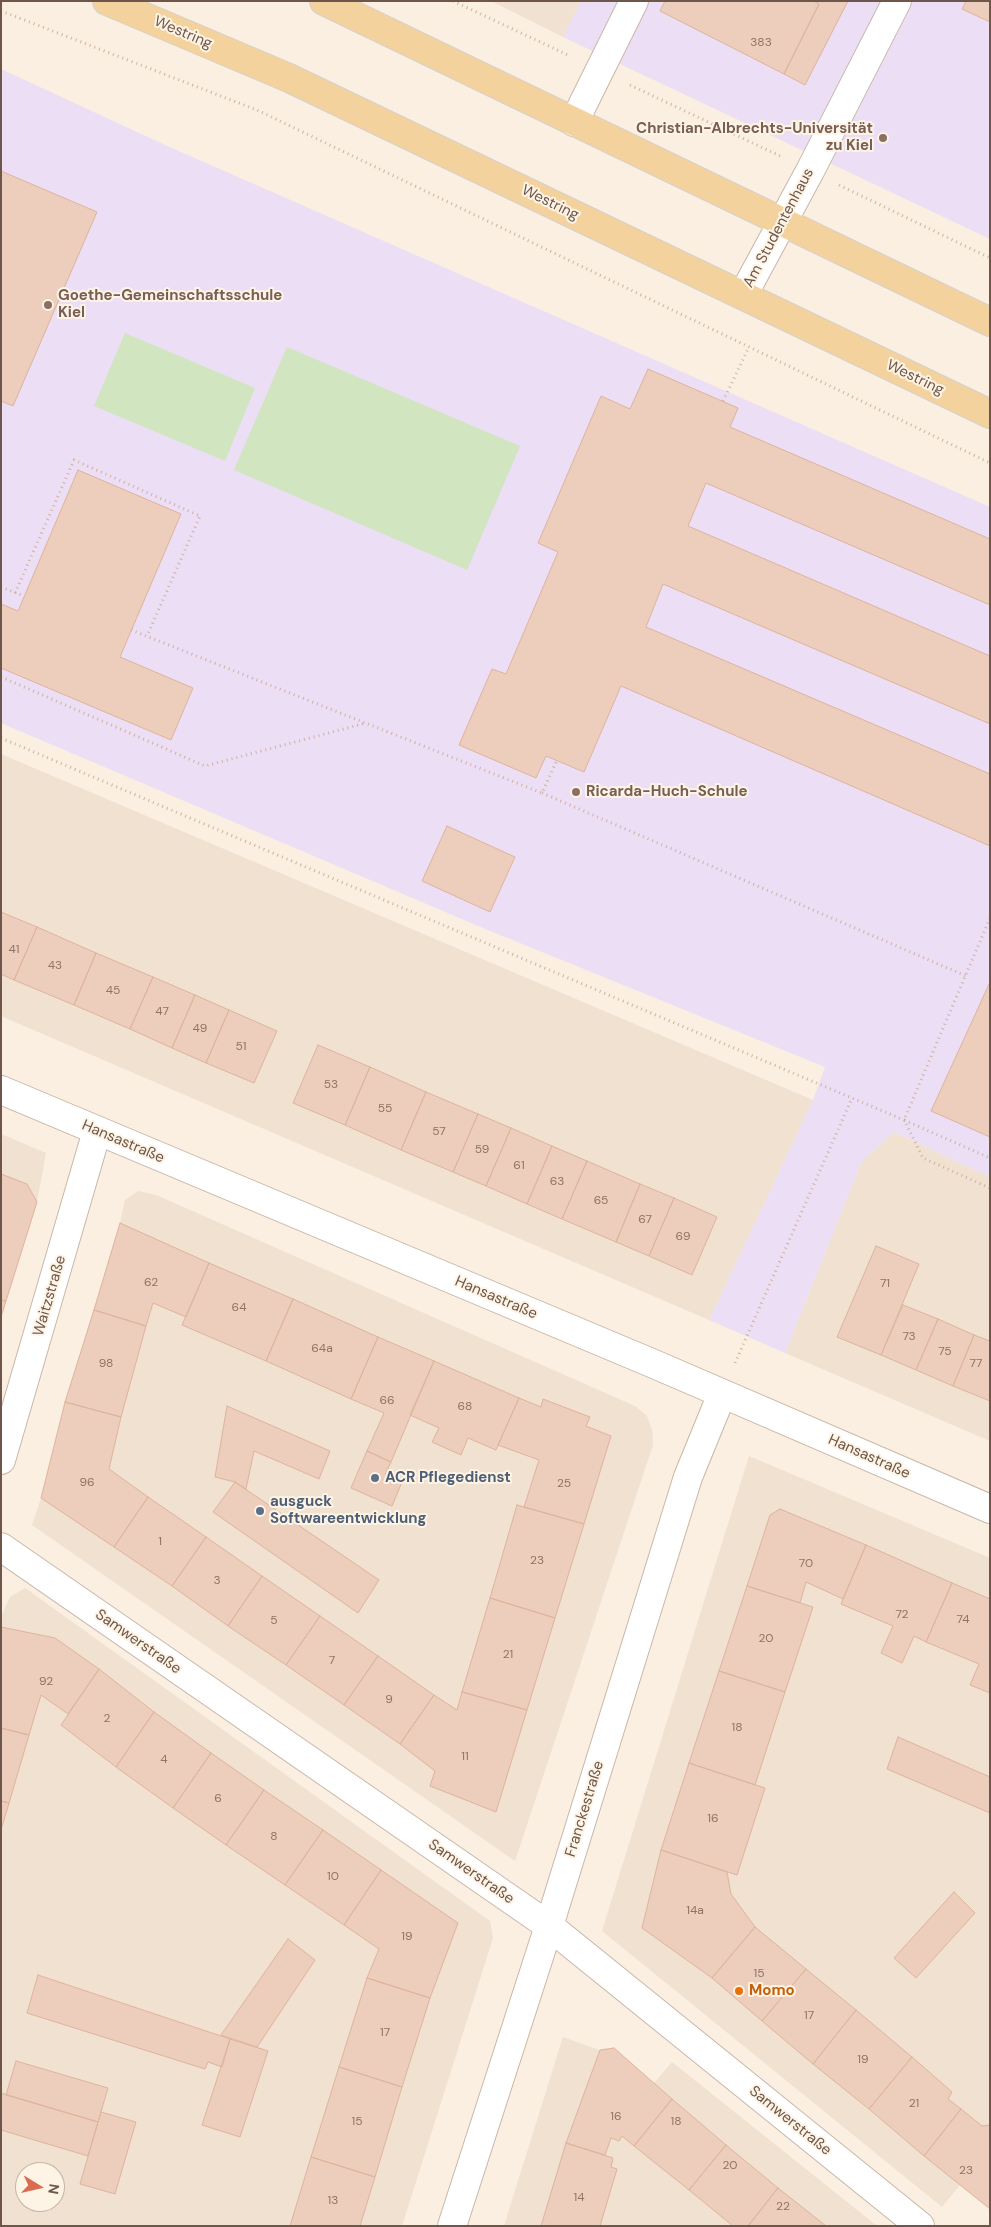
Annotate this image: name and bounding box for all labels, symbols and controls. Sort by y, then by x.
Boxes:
street label: Westring [151,13,215,53]
house number: 383 [750,36,772,50]
place label: Christian-Albrechts-Universität zu Kiel [636,120,873,155]
marker: Christian-Albrechts-Universität zu Kiel [877,132,889,144]
street label: Am Studentenhaus [740,165,818,291]
street label: Westring [518,181,582,225]
place label: Goethe-Gemeinschaftsschule Kiel [58,287,282,322]
marker: Goethe-Gemeinschaftsschule Kiel [42,299,54,311]
street label: Westring [883,356,947,400]
place label: Ricarda-Huch-Schule [586,783,747,801]
marker: Ricarda-Huch-Schule [570,786,582,798]
house number: 41 [8,943,20,957]
house number: 43 [48,959,62,973]
house number: 45 [106,984,120,998]
house number: 47 [155,1005,169,1019]
house number: 49 [193,1022,207,1036]
house number: 51 [235,1040,247,1054]
house number: 53 [324,1078,338,1092]
house number: 55 [378,1102,392,1116]
street label: Hansastraße [79,1117,167,1167]
house number: 57 [432,1125,446,1139]
house number: 59 [475,1143,489,1157]
house number: 61 [513,1159,525,1173]
house number: 63 [550,1175,564,1189]
house number: 65 [594,1194,608,1208]
house number: 67 [638,1213,652,1227]
house number: 69 [676,1230,690,1244]
street label: Waitzstraße [30,1253,70,1339]
street label: Hansastraße [452,1273,540,1323]
house number: 62 [144,1276,158,1290]
house number: 71 [880,1277,890,1291]
house number: 64 [232,1301,246,1315]
house number: 73 [902,1330,916,1344]
house number: 64a [311,1342,333,1356]
house number: 75 [938,1345,952,1359]
house number: 98 [99,1357,113,1371]
house number: 77 [970,1357,982,1371]
house number: 66 [379,1394,395,1408]
house number: 68 [458,1400,472,1414]
street label: Hansastraße [825,1431,913,1483]
place label: ACR Pflegedienst [385,1469,511,1487]
marker: ACR Pflegedienst [369,1472,381,1484]
house number: 96 [79,1476,95,1490]
house number: 25 [557,1477,571,1491]
place label: ausguck Softwareentwicklung [270,1493,426,1528]
marker: ausguck Softwareentwicklung [254,1505,266,1517]
house number: 1 [158,1535,162,1549]
house number: 23 [530,1554,544,1568]
house number: 70 [799,1557,813,1571]
house number: 3 [213,1574,221,1588]
street label: Samwerstraße [92,1606,184,1678]
house number: 72 [895,1608,909,1622]
house number: 74 [957,1613,969,1627]
house number: 5 [270,1614,278,1628]
house number: 20 [759,1632,773,1646]
house number: 21 [503,1648,513,1662]
house number: 7 [329,1654,335,1668]
house number: 92 [39,1675,53,1689]
house number: 9 [385,1693,393,1707]
house number: 2 [104,1712,110,1726]
house number: 18 [731,1721,743,1735]
house number: 11 [461,1750,469,1764]
house number: 4 [160,1753,168,1767]
street label: Franckestraße [562,1759,608,1859]
house number: 6 [214,1792,222,1806]
house number: 16 [707,1812,719,1826]
house number: 8 [270,1830,278,1844]
street label: Samwerstraße [425,1836,517,1908]
house number: 10 [327,1870,339,1884]
house number: 14a [686,1904,704,1918]
house number: 19 [401,1930,413,1944]
house number: 15 [753,1967,765,1981]
place label: Momo [749,1982,795,2000]
marker: Momo [733,1985,745,1997]
house number: 17 [804,2009,814,2023]
house number: 17 [380,2026,390,2040]
house number: 19 [857,2053,869,2067]
street label: Samwerstraße [745,2082,835,2160]
house number: 21 [909,2097,919,2111]
house number: 16 [610,2110,622,2124]
house number: 15 [351,2115,363,2129]
house number: 18 [670,2115,682,2129]
house number: 20 [723,2159,737,2173]
north arrow [15,2162,65,2212]
house number: 23 [959,2164,973,2178]
text: N [44,2183,64,2196]
house number: 14 [573,2191,585,2205]
house number: 13 [328,2194,338,2208]
house number: 22 [776,2200,790,2214]

